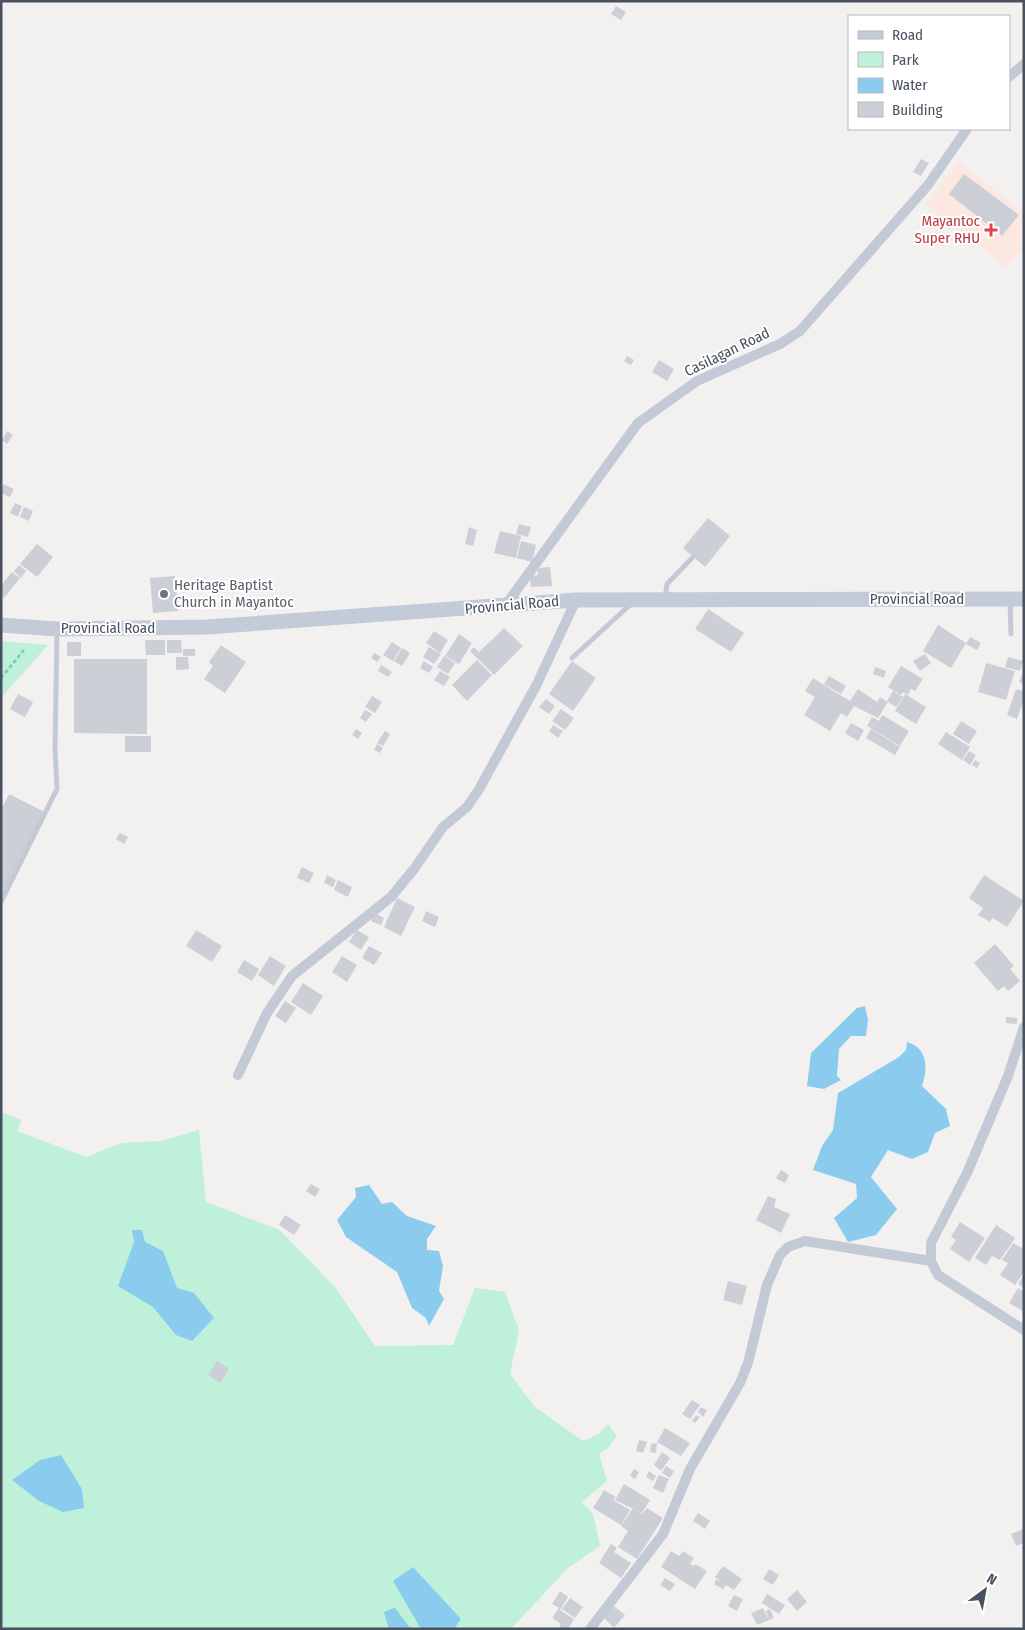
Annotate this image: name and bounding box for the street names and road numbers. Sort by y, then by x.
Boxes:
street label: Casilagan Road [681,324,773,380]
street label: Provincial Road [870,590,964,608]
street label: Provincial Road [464,592,560,618]
street label: Provincial Road [61,619,155,637]

